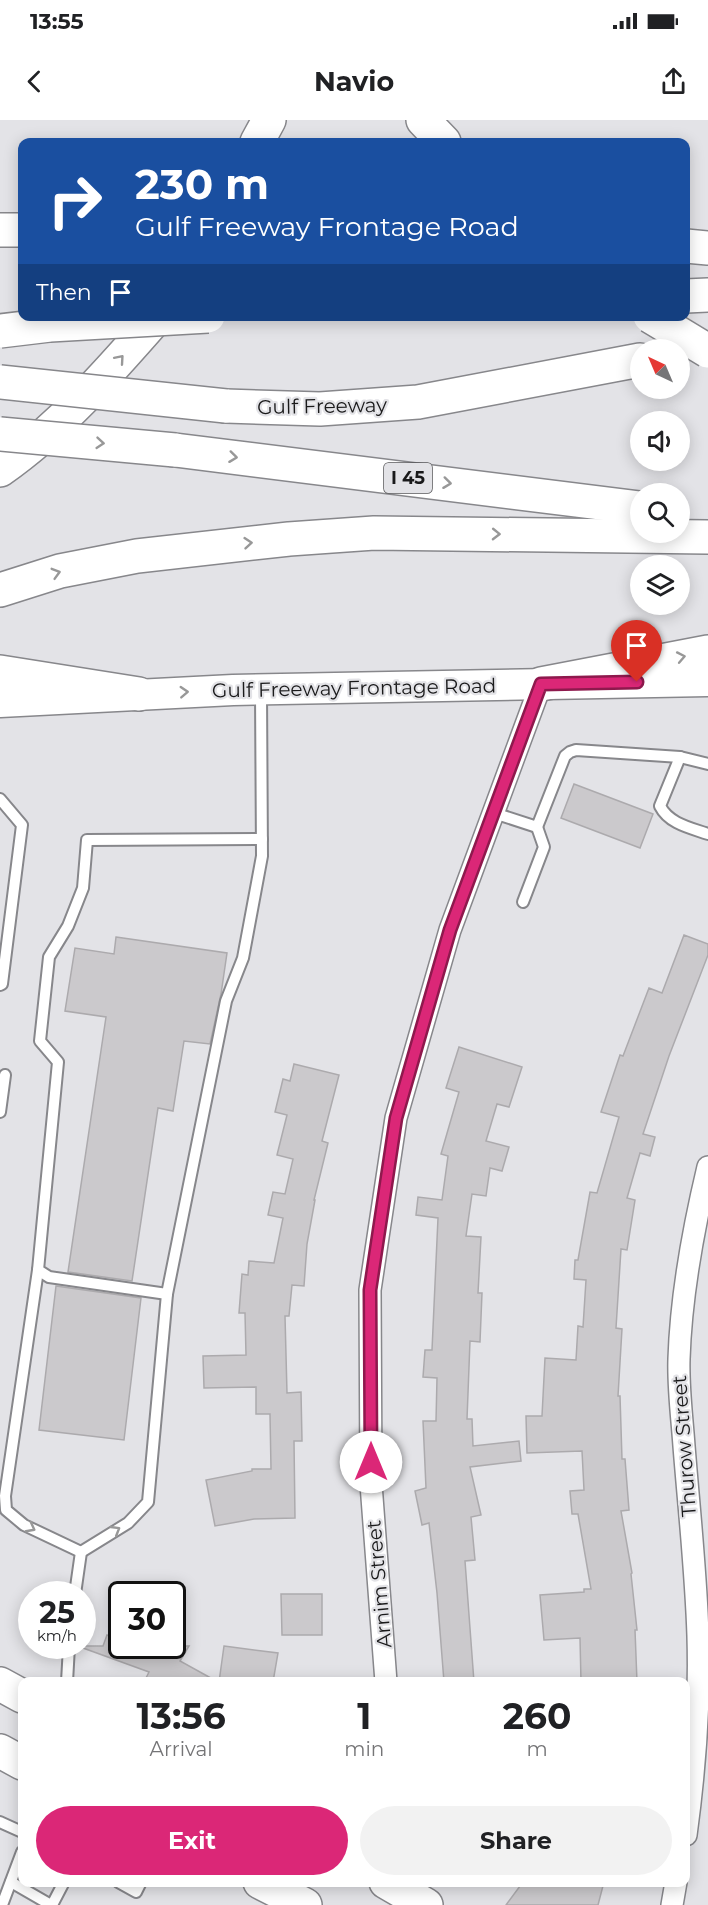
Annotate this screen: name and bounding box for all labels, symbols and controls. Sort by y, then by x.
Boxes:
text: 13:55 [30,8,83,35]
icon: back [18,65,51,98]
text: Navio [314,65,394,98]
icon: share [657,65,690,98]
text: 230 m [135,158,269,210]
icon: right [36,162,114,240]
text: Gulf Freeway Frontage Road [135,210,519,243]
icon: arrive [104,276,137,309]
text: Then [36,279,92,306]
north arrow [630,339,690,399]
map controls [630,339,690,615]
one-way arrow [113,355,124,366]
street label: Gulf Freeway [257,393,387,419]
button: sound [630,411,690,471]
one-way arrow [96,436,105,449]
one-way arrow [228,450,237,463]
road number: I 45 [384,463,432,493]
one-way arrow [442,476,452,488]
button: search [630,483,690,543]
one-way arrow [491,528,500,541]
one-way arrow [244,537,253,550]
button: layers [630,555,690,615]
one-way arrow [50,568,61,580]
pin [611,620,662,682]
icon: arrive [620,629,653,662]
one-way arrow [676,651,686,664]
street label: Gulf Freeway Frontage Road [212,674,496,702]
one-way arrow [180,685,189,698]
street label: Thurow Street [667,1374,701,1518]
position arrow [339,1430,403,1494]
street label: Arnim Street [361,1519,397,1649]
one-way arrow [25,1521,35,1532]
one-way arrow [110,1525,120,1537]
speed limit sign: 30 [108,1581,186,1659]
text: 25 [39,1594,75,1631]
text: km/h [37,1626,77,1645]
text: 13:56 [137,1694,226,1738]
text: 1 [357,1694,371,1738]
text: 260 [503,1694,571,1738]
text: Arrival [150,1737,213,1761]
text: min [344,1737,384,1761]
text: m [527,1737,548,1761]
button: Exit [36,1806,348,1875]
button: Share [360,1806,672,1875]

